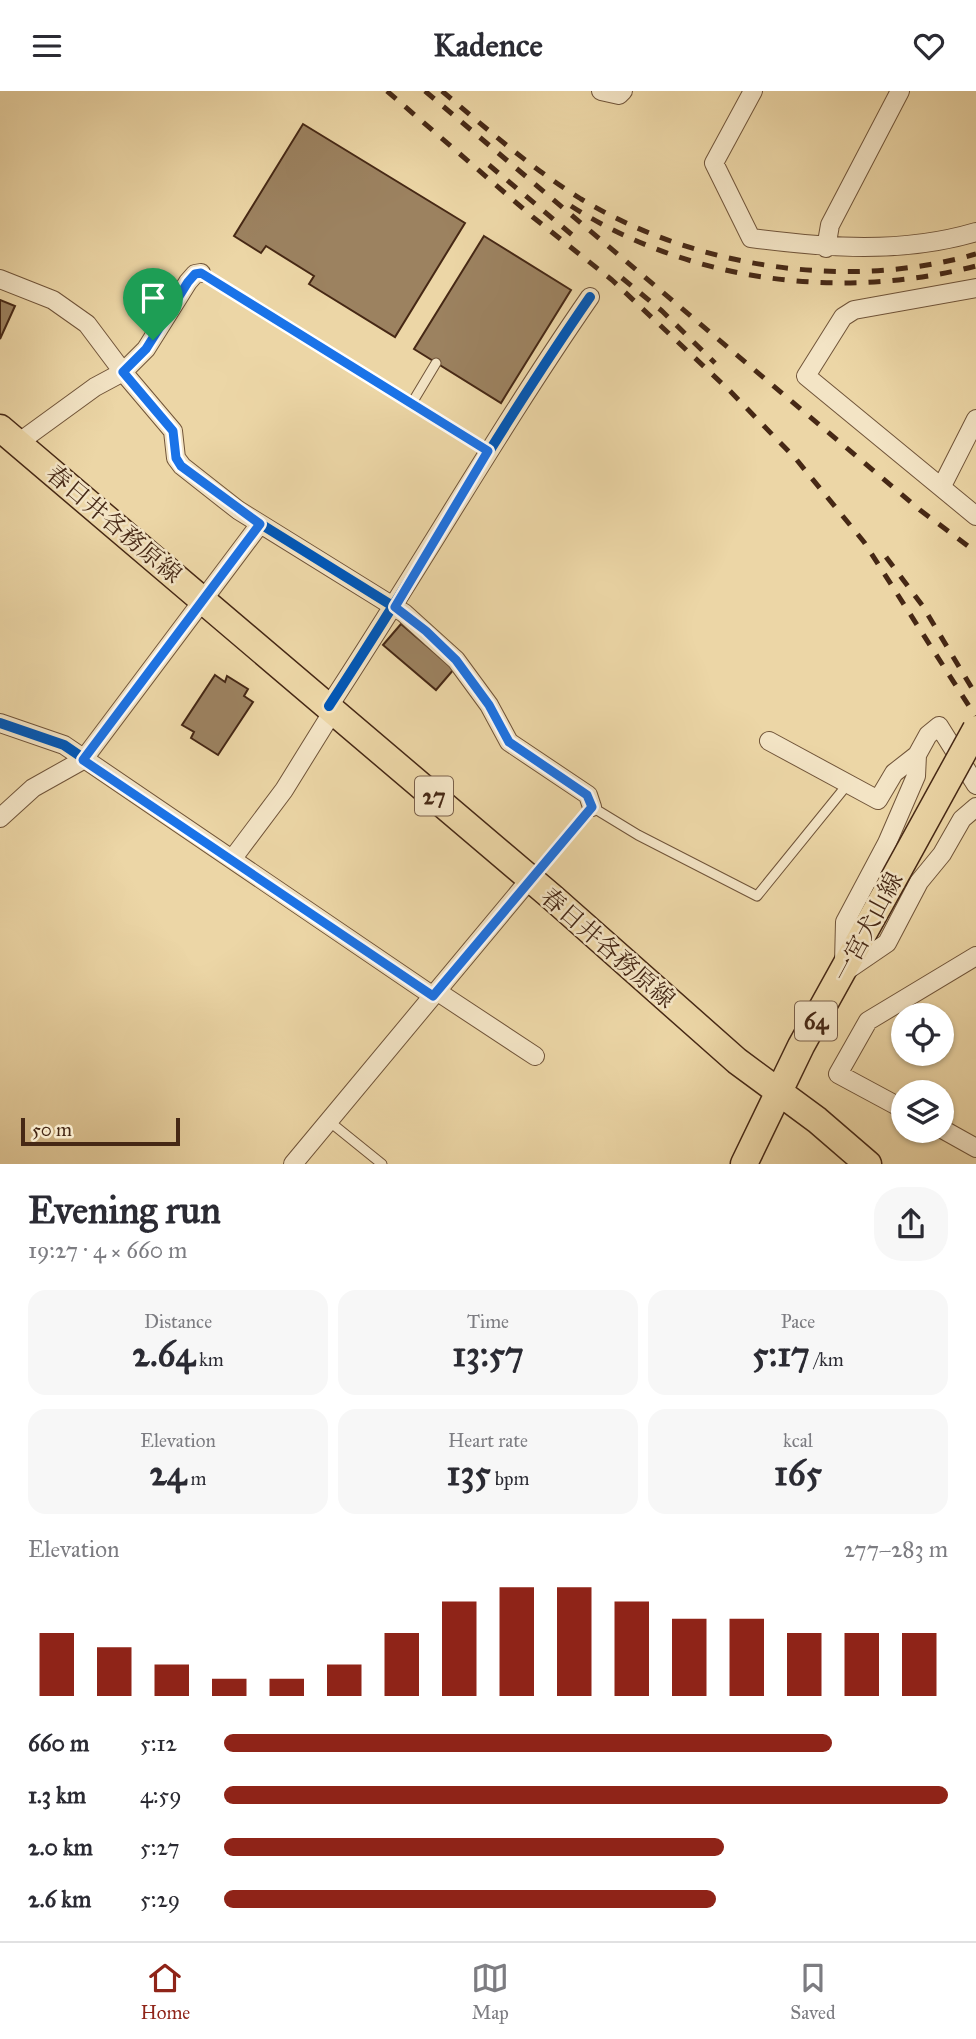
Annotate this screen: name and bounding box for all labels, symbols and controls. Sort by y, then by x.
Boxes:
text: Kadence [433,26,543,65]
icon: menu [28,27,66,65]
icon: heart [910,27,948,65]
pin [123,268,183,340]
icon: arrive [134,279,172,317]
street label: 春日井各務原線 [40,459,188,589]
road number: 27 [415,776,453,815]
street label: 一宮犬山線 [827,867,909,987]
street label: 春日井各務原線 [535,882,681,1014]
road number: 64 [795,1002,837,1041]
map controls [891,1003,954,1143]
button: locate [891,1003,954,1066]
button: layers [891,1080,954,1143]
scale bar [21,1115,180,1147]
text: 50 m [32,1118,72,1141]
text: Evening run [28,1187,221,1233]
button: share [874,1187,948,1261]
text: 19:27 · 4 × 660 m [28,1236,187,1264]
text: Distance [144,1310,212,1333]
text: Time [467,1310,509,1333]
text: Pace [781,1310,815,1333]
text: 2.64 [132,1333,195,1376]
text: 13:57 [452,1333,524,1376]
text: 5:17 [752,1333,810,1376]
text: km [195,1348,224,1371]
text: /km [810,1348,844,1371]
text: Elevation [140,1429,216,1452]
text: Heart rate [448,1429,528,1452]
text: kcal [783,1429,813,1452]
text: 24 [150,1452,186,1495]
text: 135 [447,1452,491,1495]
text: 165 [774,1452,822,1495]
text: m [186,1467,206,1490]
text: bpm [491,1467,529,1490]
text: Elevation [28,1535,119,1563]
text: 277–283 m [844,1535,948,1563]
text: 660 m [28,1729,89,1757]
text: 5:12 [140,1729,177,1757]
text: 1.3 km [28,1781,86,1809]
text: 4:59 [140,1781,182,1809]
text: 2.0 km [28,1833,93,1861]
text: 5:27 [140,1833,180,1861]
text: 2.6 km [28,1885,91,1913]
text: 5:29 [140,1885,180,1913]
tab: Home [141,1959,190,2024]
tab: Map [471,1959,509,2024]
tab: Saved [790,1959,835,2024]

